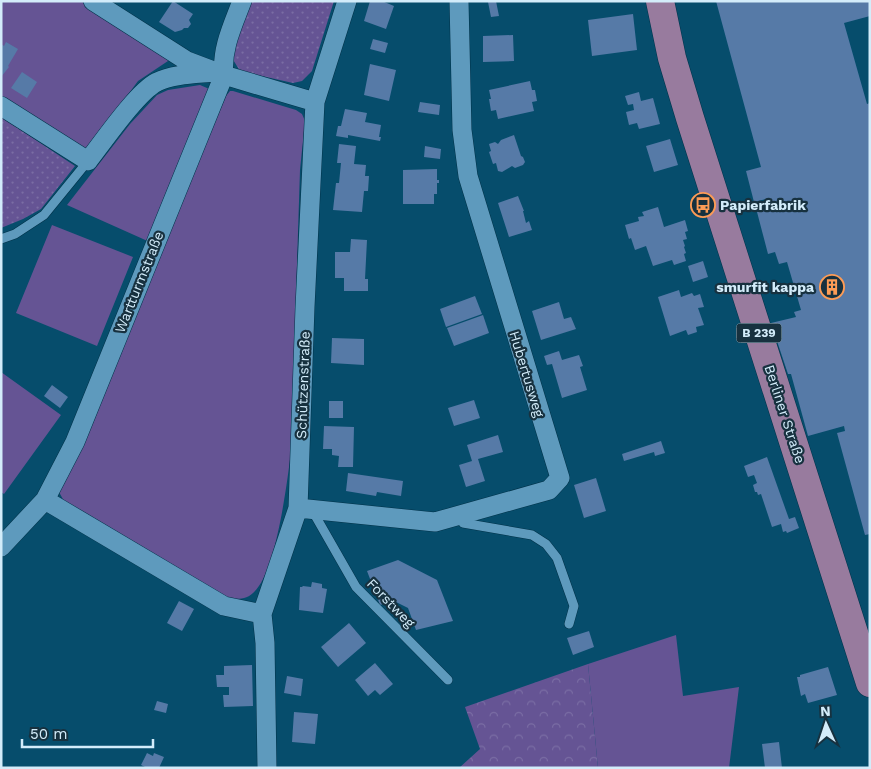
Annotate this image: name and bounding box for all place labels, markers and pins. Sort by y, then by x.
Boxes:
bus stop icon: Papierfabrik [690,192,716,218]
place label: Papierfabrik [720,197,806,213]
building icon: smurfit kappa [819,274,845,300]
place label: smurfit kappa [716,279,815,295]

